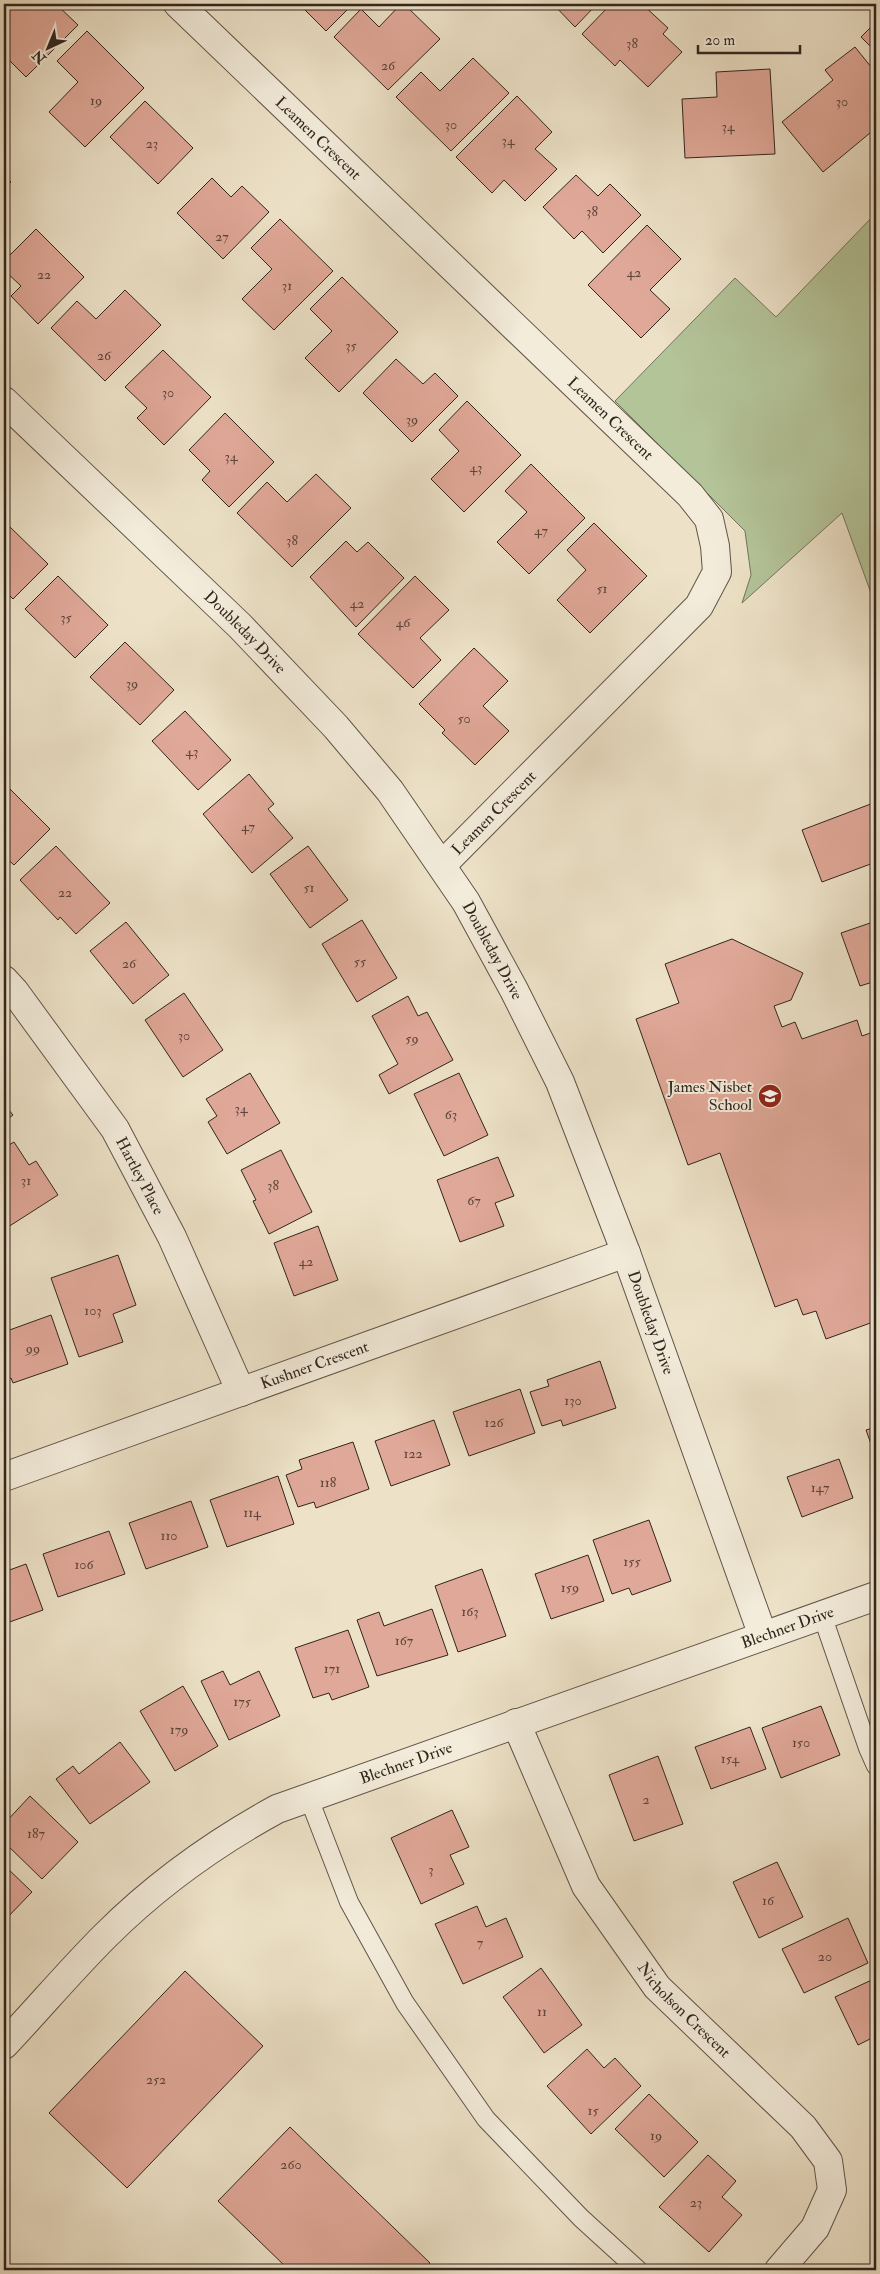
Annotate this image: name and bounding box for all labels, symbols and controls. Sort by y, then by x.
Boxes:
north arrow [22,22,72,72]
scale bar [698,22,800,54]
text: 20 m [705,31,735,50]
house number: 38 [626,35,638,52]
text: N [29,46,50,68]
house number: 26 [381,57,396,74]
house number: 19 [90,92,102,109]
street label: Leamen Crescent [271,92,365,184]
house number: 30 [836,93,848,110]
house number: 30 [445,116,457,133]
house number: 34 [722,118,736,135]
house number: 34 [502,132,516,149]
house number: 23 [146,135,158,152]
house number: 38 [586,203,598,220]
house number: 27 [215,228,229,245]
house number: 42 [627,264,641,281]
house number: 22 [37,266,51,283]
house number: 31 [282,277,292,294]
house number: 35 [345,337,358,354]
house number: 26 [97,347,112,364]
street label: Leamen Crescent [563,373,658,464]
house number: 30 [162,384,174,401]
house number: 39 [406,411,418,428]
house number: 34 [225,448,239,465]
house number: 43 [470,459,482,476]
house number: 47 [534,522,548,539]
house number: 38 [286,532,298,549]
house number: 51 [596,580,608,597]
street label: Doubleday Drive [199,587,290,678]
house number: 42 [350,595,364,612]
house number: 35 [60,609,73,626]
house number: 46 [396,614,411,631]
house number: 39 [126,675,138,692]
house number: 50 [457,710,471,727]
house number: 43 [186,743,198,760]
street label: Leamen Crescent [447,766,541,860]
house number: 47 [241,818,255,835]
house number: 51 [303,879,315,896]
house number: 22 [58,884,72,901]
street label: Doubleday Drive [458,898,527,1003]
house number: 55 [354,953,367,970]
house number: 26 [122,955,137,972]
house number: 30 [178,1027,190,1044]
house number: 59 [405,1030,419,1047]
place label: James Nisbet School [667,1077,752,1115]
school or university icon: James Nisbet School [757,1083,783,1109]
house number: 34 [235,1100,249,1117]
house number: 63 [445,1106,457,1123]
street label: Hartley Place [111,1134,169,1219]
house number: 31 [21,1172,31,1189]
house number: 38 [267,1177,279,1194]
house number: 67 [467,1192,481,1209]
house number: 42 [299,1253,313,1270]
street label: Doubleday Drive [623,1268,679,1378]
house number: 103 [84,1302,102,1319]
street label: Kushner Crescent [258,1337,371,1394]
house number: 99 [25,1340,40,1357]
house number: 130 [564,1392,582,1409]
house number: 126 [484,1414,505,1431]
house number: 122 [403,1445,423,1462]
house number: 118 [320,1474,337,1491]
house number: 147 [811,1479,830,1496]
house number: 114 [243,1504,262,1521]
house number: 110 [160,1527,178,1544]
house number: 155 [623,1553,641,1570]
house number: 106 [74,1556,95,1573]
house number: 159 [561,1579,579,1596]
street label: Blechner Drive [739,1602,837,1653]
house number: 163 [461,1603,479,1620]
house number: 167 [395,1632,414,1649]
house number: 171 [324,1660,340,1677]
house number: 175 [233,1693,252,1710]
house number: 179 [170,1721,188,1738]
house number: 150 [792,1734,810,1751]
street label: Blechner Drive [357,1737,455,1789]
house number: 154 [721,1750,741,1767]
house number: 2 [642,1791,650,1808]
house number: 187 [27,1825,46,1842]
house number: 3 [428,1861,434,1878]
house number: 16 [762,1892,775,1909]
house number: 7 [477,1934,484,1951]
house number: 20 [818,1948,832,1965]
street label: Nicholson Crescent [633,1958,735,2062]
house number: 11 [537,2003,547,2020]
house number: 252 [146,2071,166,2088]
house number: 15 [587,2102,599,2119]
house number: 19 [650,2127,662,2144]
house number: 260 [280,2156,302,2173]
house number: 23 [690,2194,702,2211]

